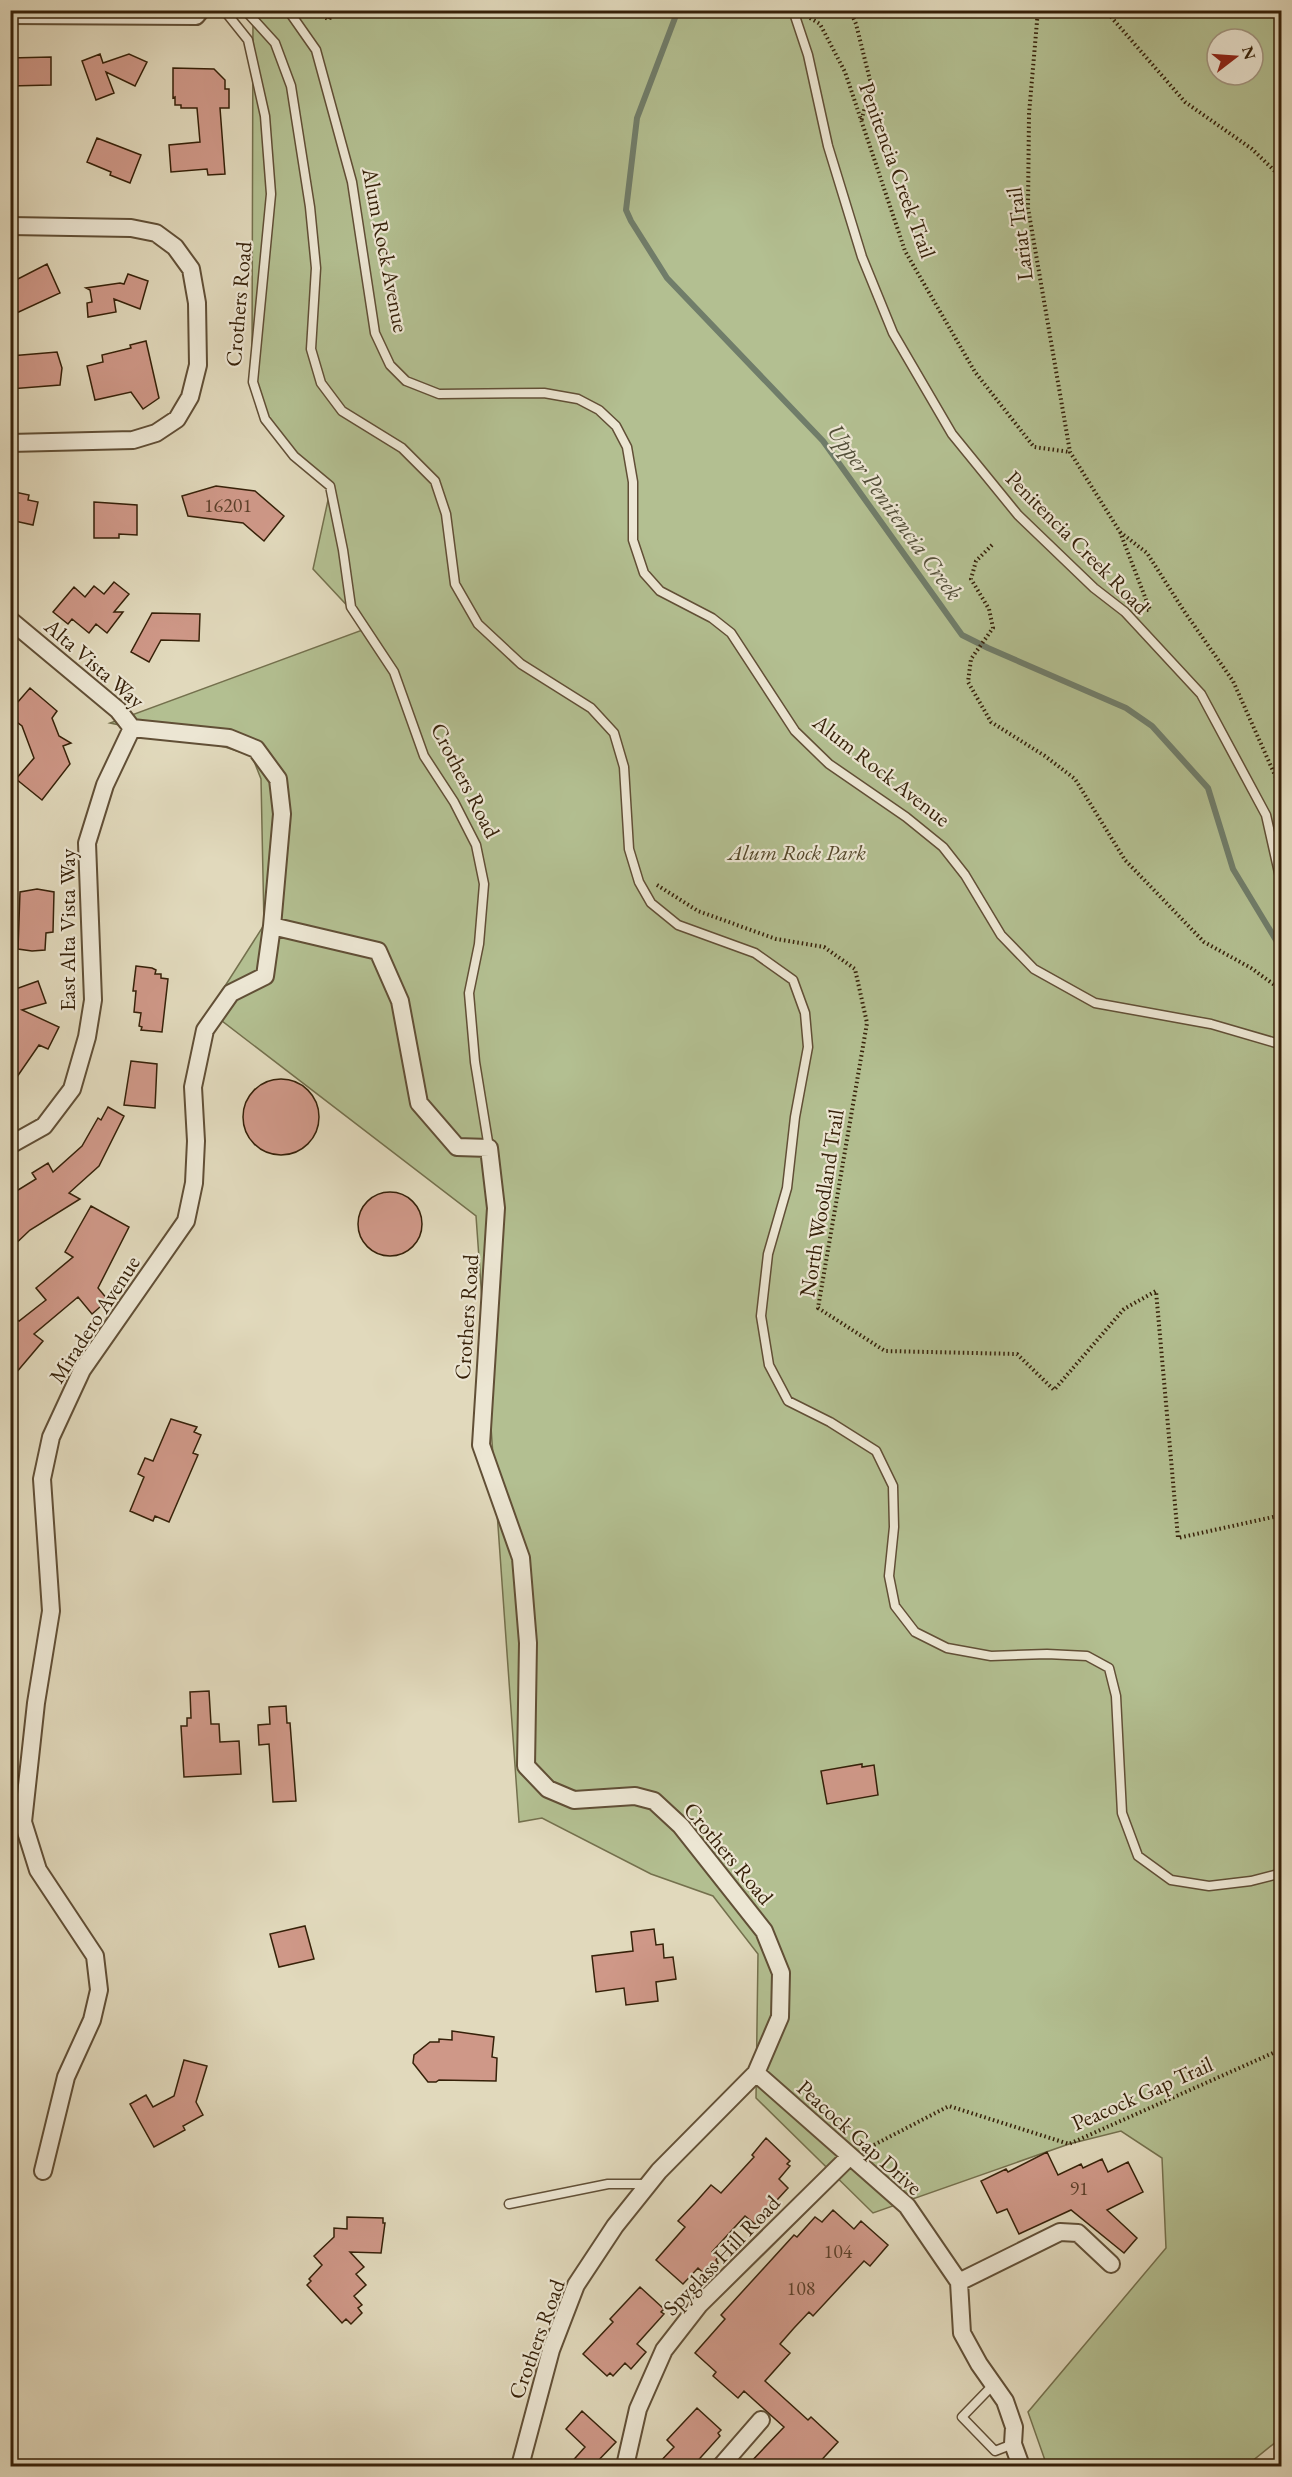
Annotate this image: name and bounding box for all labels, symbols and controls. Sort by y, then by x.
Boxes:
north arrow [1205,27,1265,87]
text: N [1237,43,1261,62]
street label: Penitencia Creek Trail [852,78,943,262]
street label: Alum Rock Avenue [355,164,416,335]
street label: Lariat Trail [999,186,1040,282]
street label: Crothers Road [219,239,258,368]
water label: Upper Penitencia Creek [821,417,970,606]
street label: Penitencia Creek Road [1000,464,1156,621]
house number: 16201 [204,492,252,518]
street label: Alta Vista Way [38,611,151,715]
street label: Alum Rock Avenue [806,707,957,833]
street label: Crothers Road [424,718,507,844]
park label: Alum Rock Park [726,838,866,867]
street label: East Alta Vista Way [53,848,82,1011]
street label: North Woodland Trail [792,1107,851,1299]
street label: Miradero Avenue [42,1249,147,1389]
street label: Crothers Road [448,1253,485,1381]
street label: Crothers Road [677,1796,781,1911]
street label: Peacock Gap Trail [1067,2049,1217,2138]
street label: Peacock Gap Drive [791,2073,929,2202]
house number: 91 [1069,2175,1089,2201]
street label: Spyglass Hill Road [656,2188,787,2322]
house number: 104 [824,2238,853,2264]
street label: Crothers Road [501,2274,572,2403]
house number: 108 [787,2275,815,2301]

